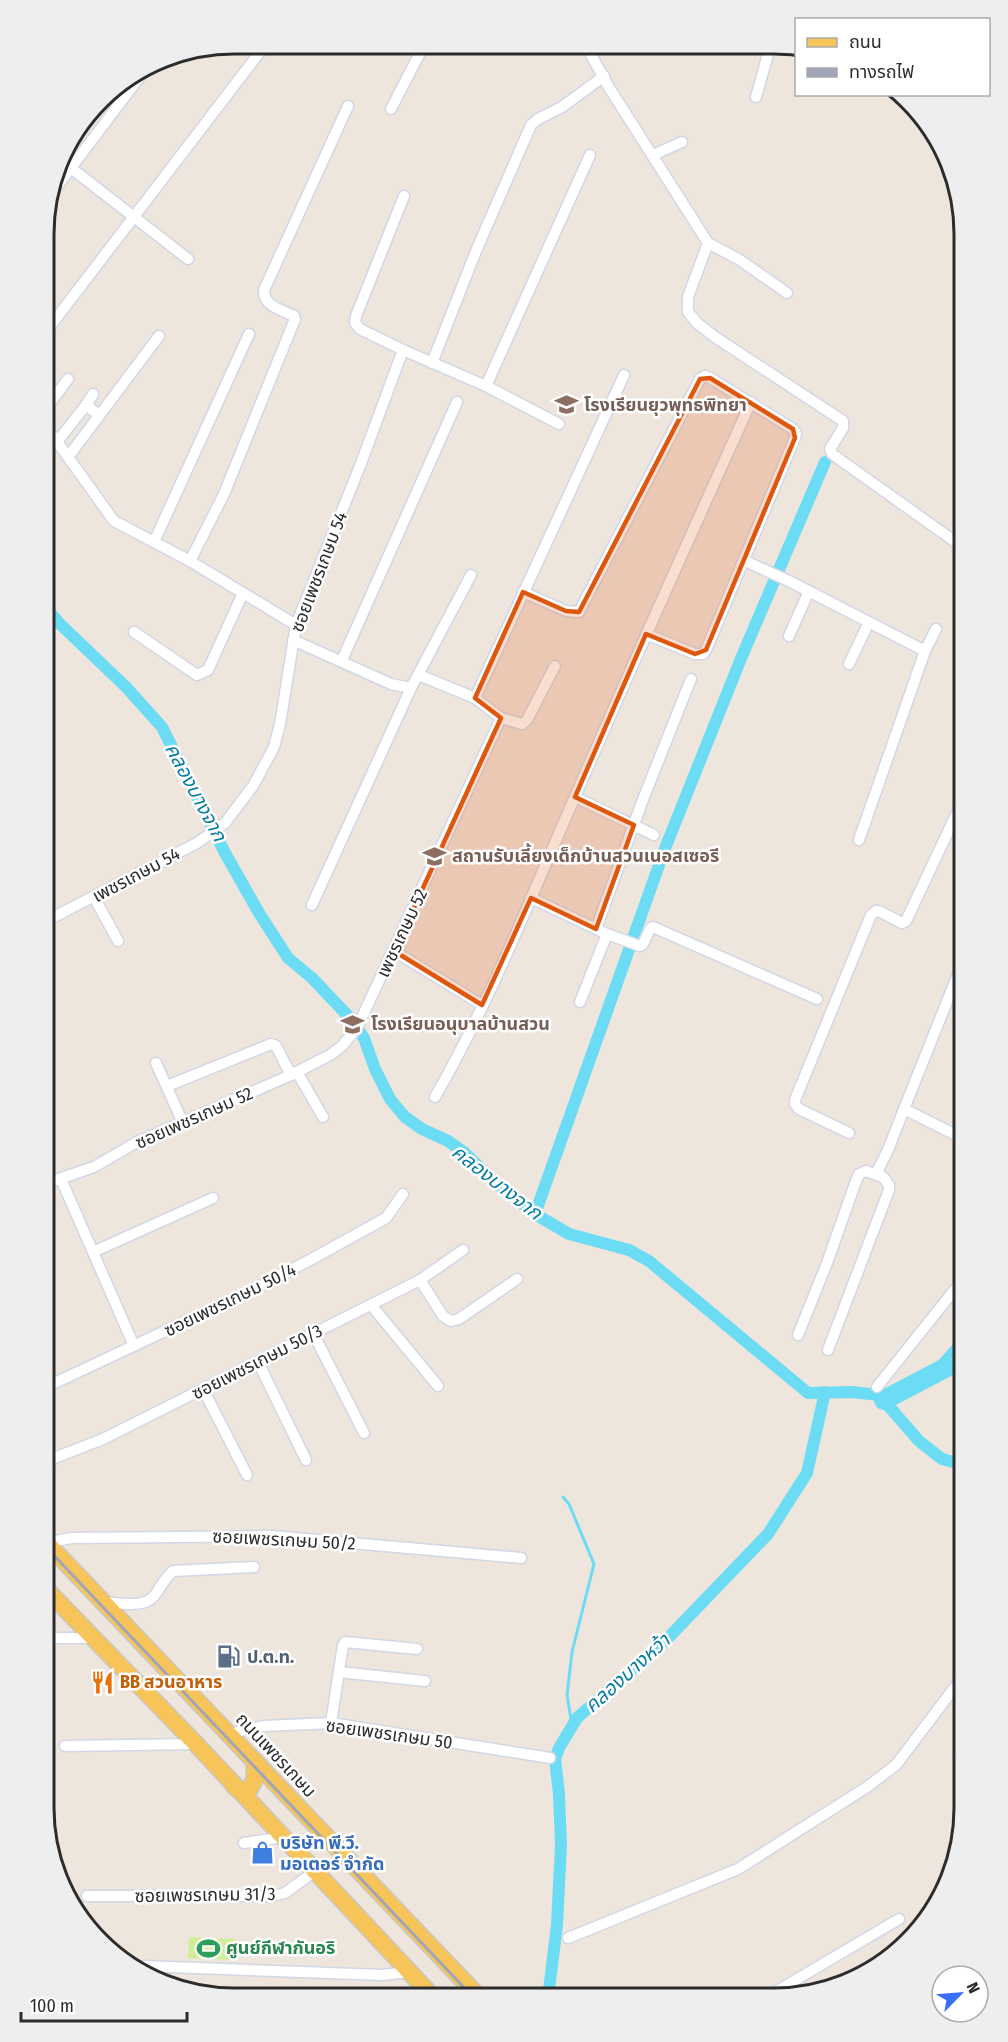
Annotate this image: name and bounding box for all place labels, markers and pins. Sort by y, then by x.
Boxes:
school or university icon: โรงเรียนยุวพุทธพิทยา [553,392,579,418]
place label: โรงเรียนยุวพุทธพิทยา [584,394,747,416]
school or university icon: สถานรับเลี้ยงเด็กบ้านสวนเนอสเซอรี [421,843,447,869]
place label: สถานรับเลี้ยงเด็กบ้านสวนเนอสเซอรี [452,843,719,867]
school or university icon: โรงเรียนอนุบาลบ้านสวน [340,1011,366,1037]
place label: โรงเรียนอนุบาลบ้านสวน [371,1013,550,1035]
fuel station icon: ป.ต.ท. [216,1644,242,1670]
place label: ป.ต.ท. [247,1646,294,1668]
restaurant icon: BB สวนอาหาร [89,1669,115,1695]
place label: BB สวนอาหาร [120,1671,222,1693]
place label: บริษัท พี.วี. มอเตอร์ จำกัด [280,1832,384,1875]
shop icon: บริษัท พี.วี. มอเตอร์ จำกัด [249,1840,275,1866]
sports icon: ศูนย์กีฬากันอริ [195,1935,221,1961]
place label: ศูนย์กีฬากันอริ [226,1937,335,1959]

